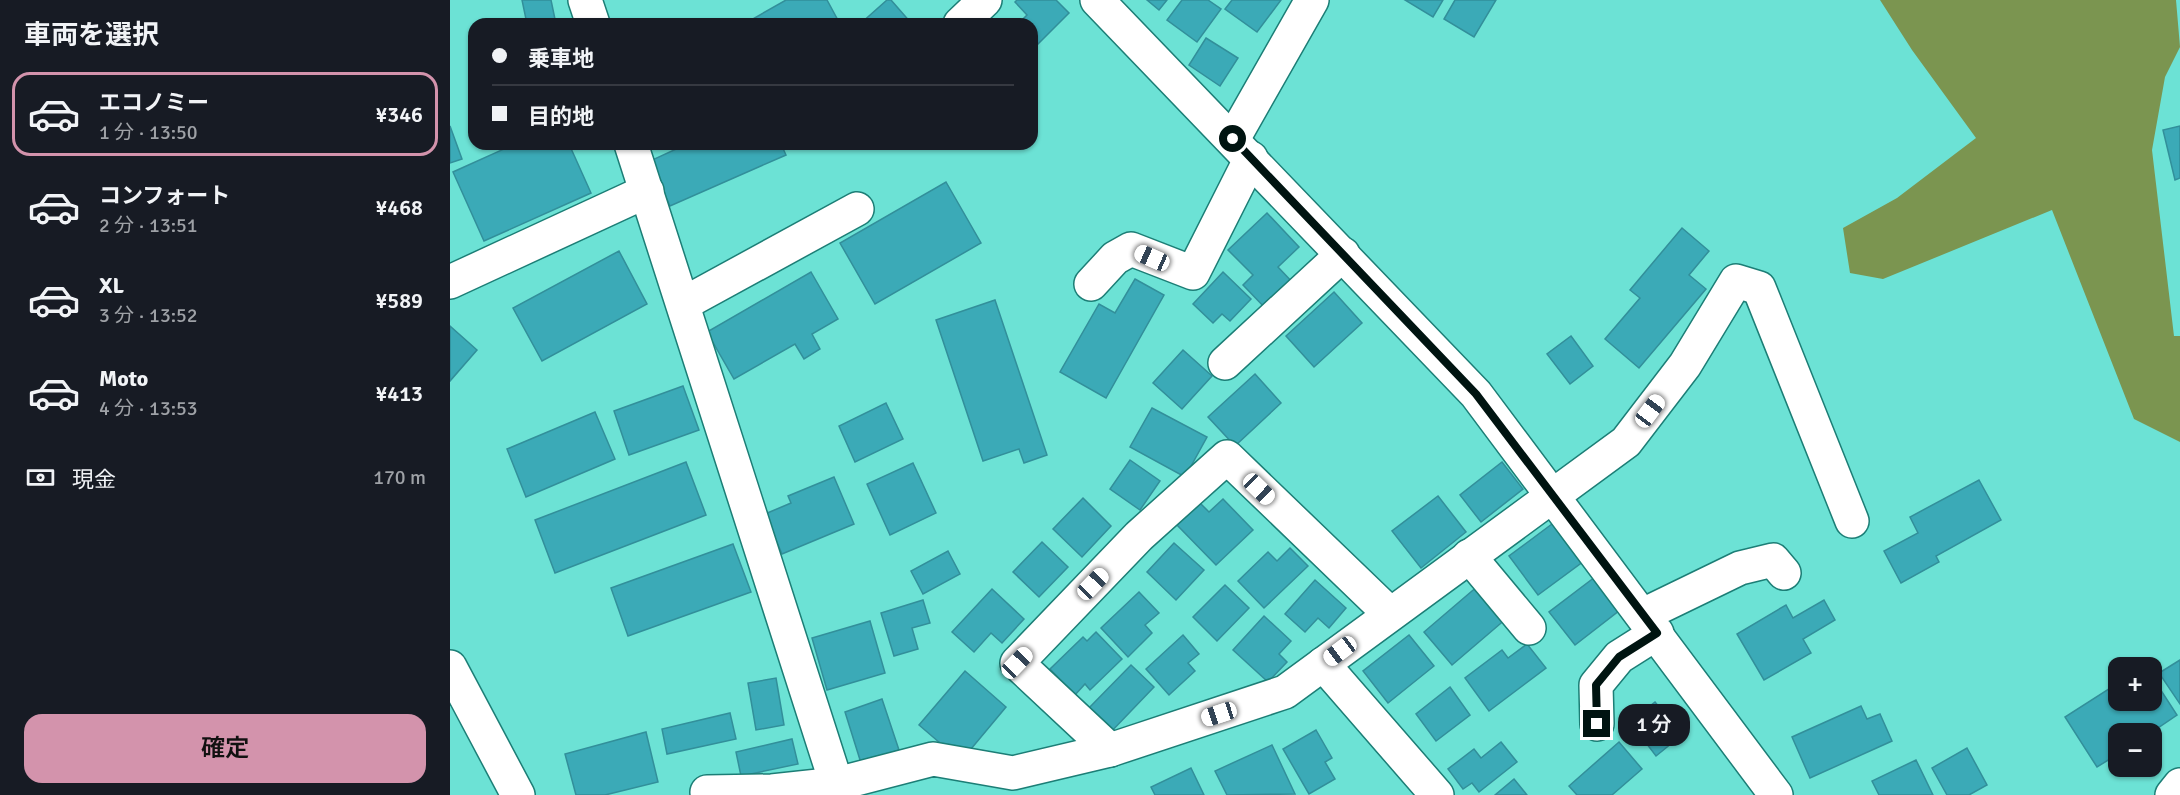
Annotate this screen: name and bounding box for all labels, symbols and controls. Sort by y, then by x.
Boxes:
text: 車両を選択 [24,19,159,52]
text: 乗車地 [528,45,594,72]
icon: car [27,87,81,141]
text: エコノミー [99,89,209,116]
text: ¥346 [375,101,423,128]
text: 目的地 [528,103,594,130]
text: 1 分 · 13:50 [99,120,198,145]
route start [1219,125,1246,152]
icon: car [27,180,81,234]
text: コンフォート [99,182,230,209]
text: ¥468 [375,194,423,221]
text: 2 分 · 13:51 [99,213,198,238]
car [1132,242,1172,274]
text: XL [99,272,124,299]
icon: car [27,273,81,327]
text: ¥589 [375,287,423,314]
text: 3 分 · 13:52 [99,303,198,328]
text: Moto [99,365,148,392]
icon: car [27,366,81,420]
text: ¥413 [375,380,423,407]
car [1632,391,1668,431]
text: 4 分 · 13:53 [99,396,198,421]
icon: cash [24,461,57,494]
text: 170 m [373,465,426,490]
text: 現金 [72,466,116,493]
car [1240,470,1278,508]
car [1074,565,1112,603]
car [1320,633,1360,669]
car [998,644,1036,682]
map controls [2108,657,2162,777]
button: + [2108,657,2162,711]
car [1199,700,1239,728]
callout: 1 分 [1618,703,1690,745]
route end [1583,710,1610,737]
text: 1 分 [1636,712,1672,737]
button: 確定 [24,714,426,783]
button: − [2108,723,2162,777]

